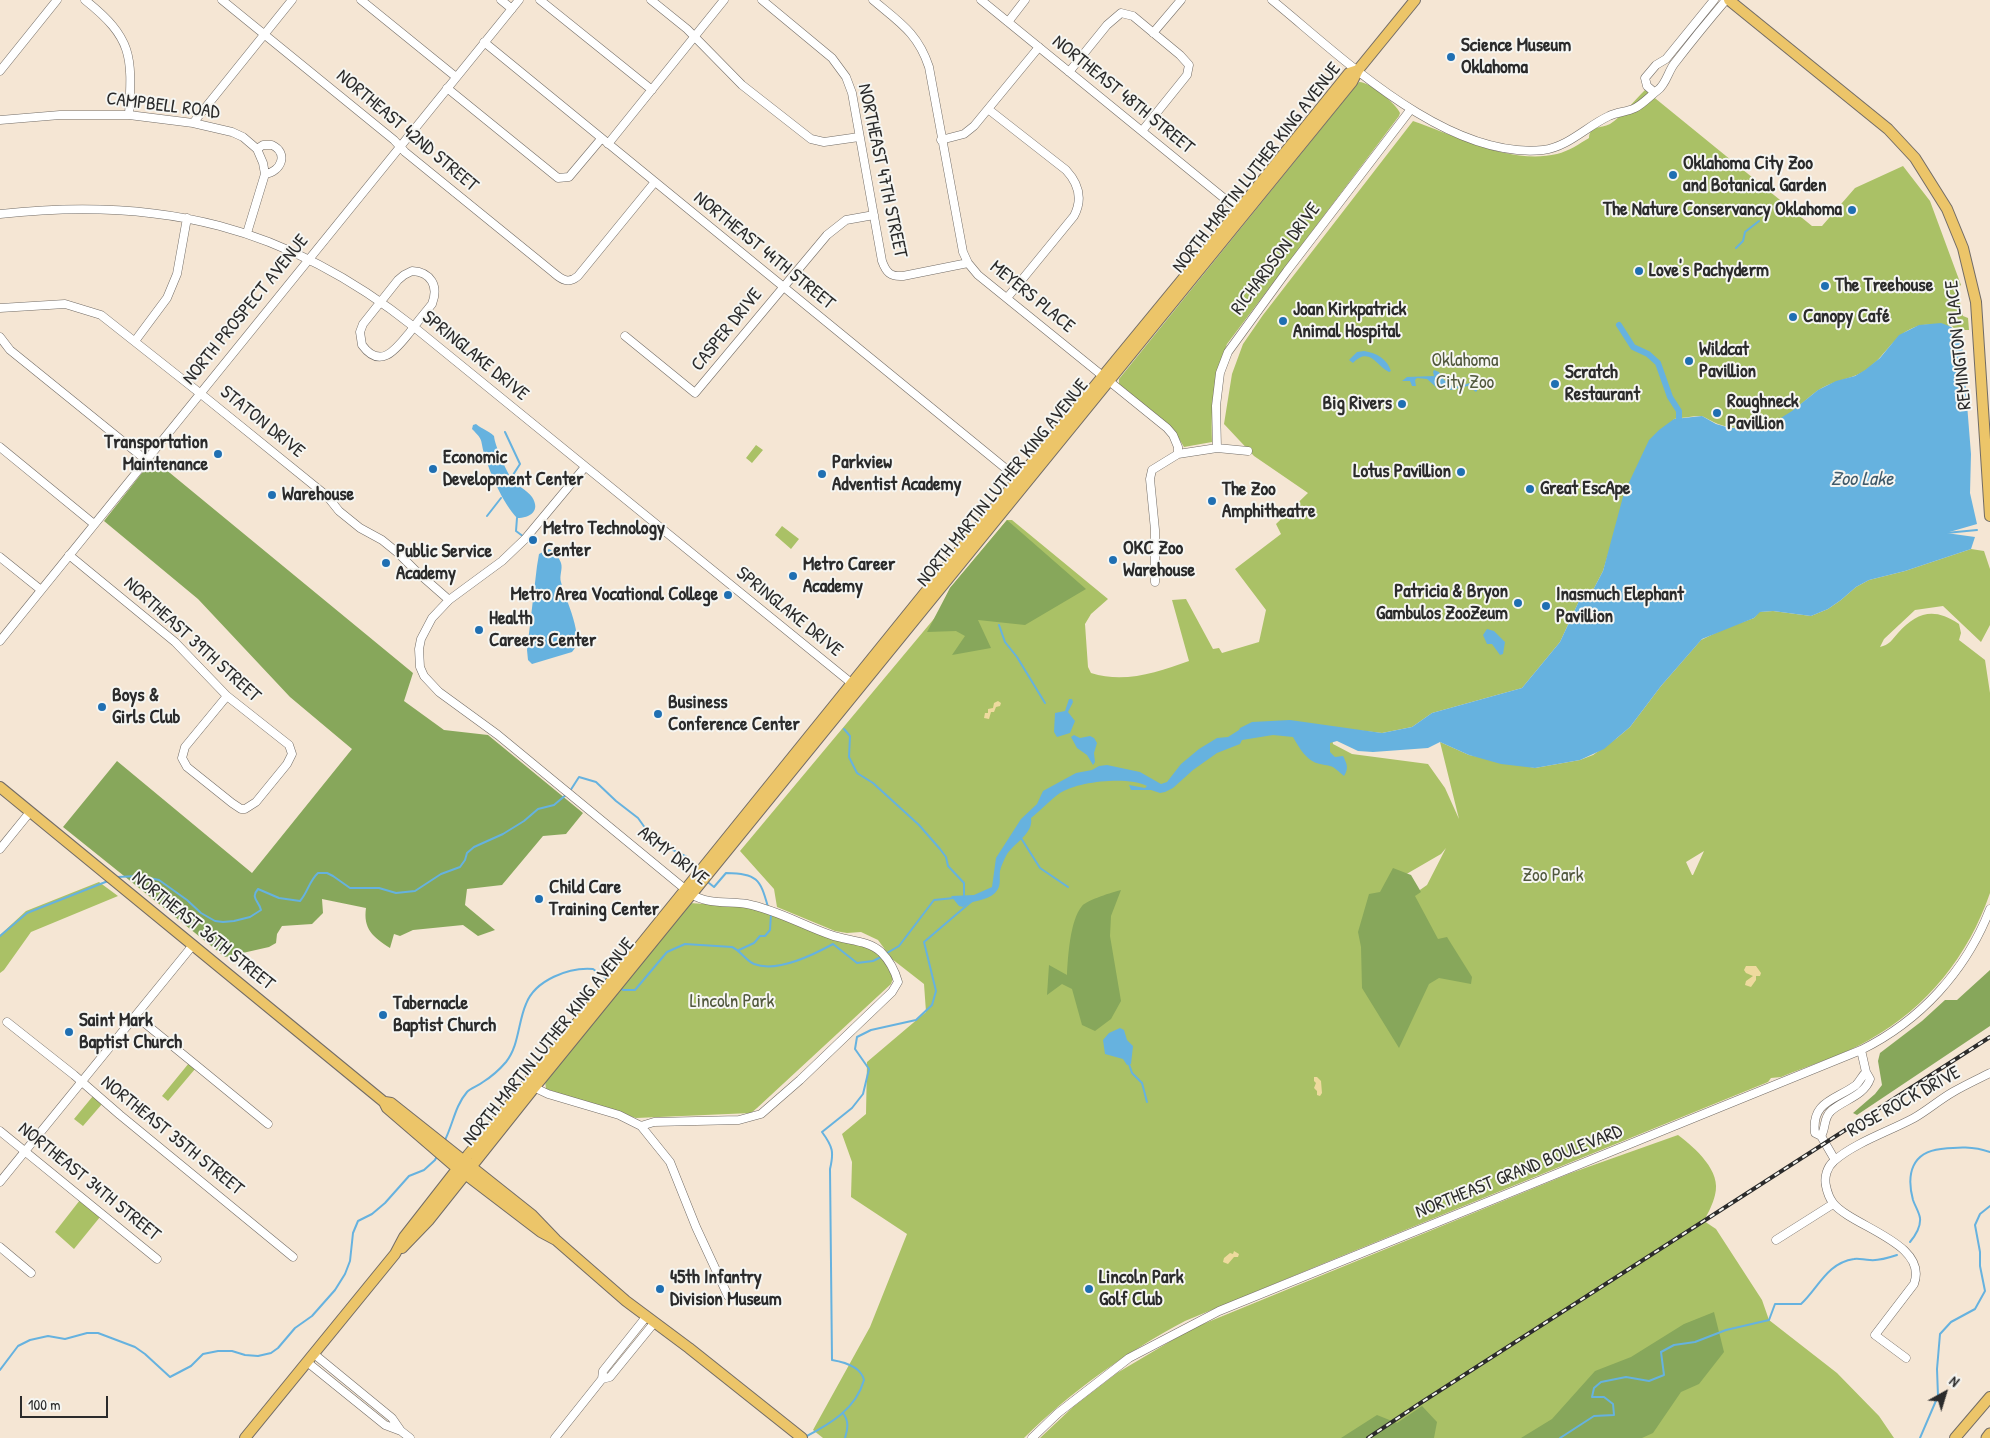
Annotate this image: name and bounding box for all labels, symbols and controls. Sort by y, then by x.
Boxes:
street label: NORTHEAST 48TH STREET [1047,31,1199,159]
place label: Science Museum Oklahoma [1461,35,1571,79]
marker: Science Museum Oklahoma [1445,51,1457,63]
street label: NORTH MARTIN LUTHER KING AVENUE [1168,58,1346,278]
street label: NORTHEAST 42ND STREET [331,65,483,197]
street label: NORTHEAST 47TH STREET [852,82,912,260]
street label: CAMPBELL ROAD [105,88,221,124]
place label: Oklahoma City Zoo and Botanical Garden [1683,153,1827,197]
marker: Oklahoma City Zoo and Botanical Garden [1667,169,1679,181]
street label: NORTHEAST 44TH STREET [689,187,839,315]
street label: RICHARDSON DRIVE [1226,199,1326,319]
place label: The Nature Conservancy Oklahoma [1603,199,1842,221]
marker: The Nature Conservancy Oklahoma [1846,204,1858,216]
street label: NORTH PROSPECT AVENUE [178,230,314,390]
street label: MEYERS PLACE [985,256,1079,338]
place label: Love's Pachyderm [1649,260,1769,282]
marker: Love's Pachyderm [1633,265,1645,277]
place label: The Treehouse [1835,275,1933,297]
street label: REMINGTON PLACE [1941,279,1977,411]
marker: The Treehouse [1819,280,1831,292]
street label: CASPER DRIVE [687,284,767,376]
place label: Joan Kirkpatrick Animal Hospital [1293,299,1406,343]
street label: SPRINGLAKE DRIVE [417,306,533,406]
place label: Canopy Café [1803,306,1890,328]
marker: Canopy Café [1787,311,1799,323]
marker: Joan Kirkpatrick Animal Hospital [1277,315,1289,327]
place label: Wildcat Pavillion [1699,339,1756,383]
park label: Oklahoma City Zoo [1432,350,1498,394]
marker: Wildcat Pavillion [1683,355,1695,367]
place label: Scratch Restaurant [1565,362,1640,406]
street label: NORTH MARTIN LUTHER KING AVENUE [912,375,1094,591]
marker: Scratch Restaurant [1549,378,1561,390]
street label: STATON DRIVE [215,381,309,463]
place label: Roughneck Pavillion [1727,391,1799,435]
place label: Big Rivers [1323,393,1392,415]
marker: Big Rivers [1396,398,1408,410]
marker: Roughneck Pavillion [1711,407,1723,419]
place label: Transportation Maintenance [104,432,208,476]
place label: Economic Development Center [443,447,584,491]
marker: Transportation Maintenance [212,448,224,460]
place label: Parkview Adventist Academy [832,452,961,496]
place label: Lotus Pavillion [1353,461,1451,483]
marker: Economic Development Center [427,463,439,475]
marker: Lotus Pavillion [1455,466,1467,478]
marker: Parkview Adventist Academy [816,468,828,480]
water label: Zoo Lake [1831,468,1893,492]
place label: Great EscApe [1540,478,1630,500]
place label: The Zoo Amphitheatre [1222,479,1315,523]
marker: Great EscApe [1524,483,1536,495]
place label: Warehouse [282,484,354,506]
marker: Warehouse [266,489,278,501]
marker: The Zoo Amphitheatre [1206,495,1218,507]
place label: Metro Technology Center [543,518,665,562]
marker: Metro Technology Center [527,534,539,546]
place label: OKC Zoo Warehouse [1123,538,1195,582]
place label: Public Service Academy [396,541,492,585]
place label: Metro Career Academy [803,554,895,598]
marker: OKC Zoo Warehouse [1107,554,1119,566]
marker: Public Service Academy [380,557,392,569]
street label: SPRINGLAKE DRIVE [731,562,847,662]
marker: Metro Career Academy [787,570,799,582]
street label: NORTHEAST 39TH STREET [119,573,265,707]
place label: Patricia & Bryon Gambulos ZooZeum [1376,581,1508,625]
place label: Metro Area Vocational College [510,584,718,606]
place label: Inasmuch Elephant Pavillion [1556,584,1684,628]
marker: Metro Area Vocational College [722,589,734,601]
marker: Patricia & Bryon Gambulos ZooZeum [1512,597,1524,609]
marker: Inasmuch Elephant Pavillion [1540,600,1552,612]
place label: Health Careers Center [489,608,596,652]
marker: Health Careers Center [473,624,485,636]
place label: Boys & Girls Club [112,685,180,729]
place label: Business Conference Center [668,692,800,736]
marker: Boys & Girls Club [96,701,108,713]
marker: Business Conference Center [652,708,664,720]
street label: ARMY DRIVE [633,821,713,891]
park label: Zoo Park [1522,865,1584,887]
street label: NORTHEAST 36TH STREET [127,866,279,996]
place label: Child Care Training Center [549,877,659,921]
marker: Child Care Training Center [533,893,545,905]
street label: NORTH MARTIN LUTHER KING AVENUE [458,934,640,1150]
park label: Lincoln Park [690,991,774,1013]
place label: Tabernacle Baptist Church [393,993,496,1037]
marker: Tabernacle Baptist Church [377,1009,389,1021]
place label: Saint Mark Baptist Church [79,1010,182,1054]
marker: Saint Mark Baptist Church [63,1026,75,1038]
street label: ROSE ROCK DRIVE [1843,1062,1965,1142]
street label: NORTHEAST 35TH STREET [96,1071,248,1201]
street label: NORTHEAST 34TH STREET [13,1118,165,1246]
street label: NORTHEAST GRAND BOULEVARD [1412,1120,1626,1224]
place label: 45th Infantry Division Museum [670,1267,782,1311]
place label: Lincoln Park Golf Club [1099,1267,1184,1311]
marker: 45th Infantry Division Museum [654,1283,666,1295]
marker: Lincoln Park Golf Club [1083,1283,1095,1295]
north arrow [1920,1368,1970,1418]
text: N [1946,1371,1964,1391]
scale bar [22,1386,110,1418]
text: 100 m [28,1394,61,1415]

